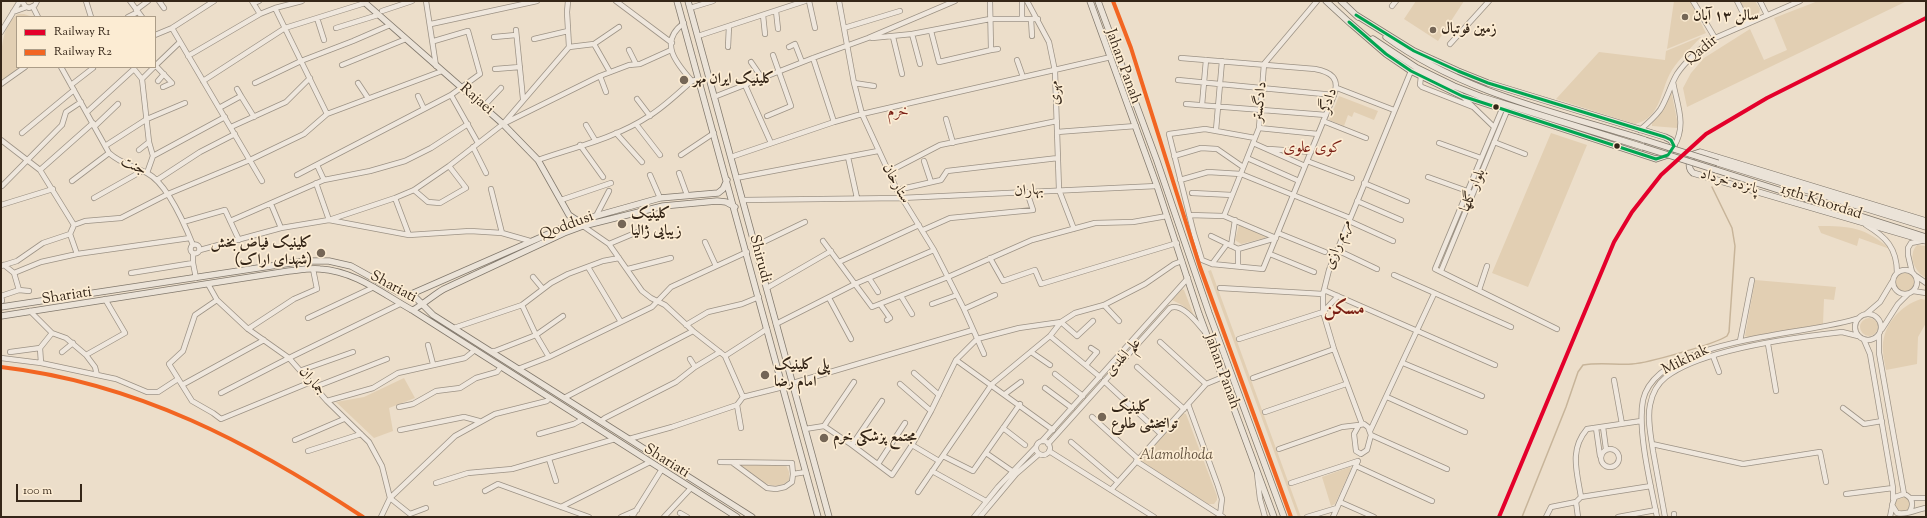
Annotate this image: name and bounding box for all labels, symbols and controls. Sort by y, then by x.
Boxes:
place label: سالن ۱۳ آبان [1693,8,1759,26]
marker: سالن ۱۳ آبان [1680,12,1690,22]
legend [16,16,156,68]
place label: زمین فوتبال [1441,21,1497,39]
text: Railway R1 [54,23,110,41]
marker: زمین فوتبال [1428,25,1438,35]
street label: Jahan Panah [1100,27,1144,107]
street label: Qadir [1682,32,1722,70]
text: Railway R2 [54,43,112,61]
place label: کلینیک ایران مهر [693,71,774,89]
marker: کلینیک ایران مهر [678,74,690,86]
street label: Rajaei [455,80,497,120]
street label: مهری [1047,80,1065,106]
street label: دادگستر [1250,81,1272,123]
street label: دادگر [1318,86,1342,116]
unlabelled marker [1491,102,1501,112]
district label: خرم [887,103,909,123]
district label: کوی علوی [1283,139,1343,159]
unlabelled marker [1612,141,1622,151]
street label: جنت [117,153,149,181]
street label: ستارخان [877,161,913,207]
street label: پانزده خرداد [1698,166,1760,200]
street label: بلوار گلها [1457,167,1491,215]
street label: 15th Khordad [1778,181,1864,225]
street label: بهاران [1014,182,1044,202]
place label: کلینیک زیبایی ژالیا [631,206,682,241]
street label: Qoddusi [538,209,596,245]
street label: مریم رازی [1321,217,1357,273]
marker: کلینیک زیبایی ژالیا [616,218,628,230]
street label: Shirudi [744,233,774,285]
place label: کلینیک فیاض بخش (شهدای اراک) [210,235,312,270]
marker: کلینیک فیاض بخش (شهدای اراک) [315,247,327,259]
street label: Shariati [366,268,420,308]
street label: Shariati [41,284,93,310]
district label: مسکن [1323,300,1365,322]
street label: Jahan Panah [1199,332,1243,412]
street label: علم الهدی [1102,335,1146,381]
street label: Mikhak [1660,342,1712,380]
place label: پلی کلینیک امام رضا [774,357,830,392]
street label: جماران [294,364,328,400]
marker: پلی کلینیک امام رضا [759,369,771,381]
place label: کلینیک توانبخشی طلوع [1111,399,1177,434]
marker: کلینیک توانبخشی طلوع [1096,411,1108,423]
place label: مجتمع پزشکی خرم [833,429,917,447]
marker: مجتمع پزشکی خرم [818,432,830,444]
street label: Shariati [640,441,692,483]
park label: Alamolhoda [1139,447,1213,465]
scale bar [18,476,84,502]
text: 100 m [23,482,52,500]

